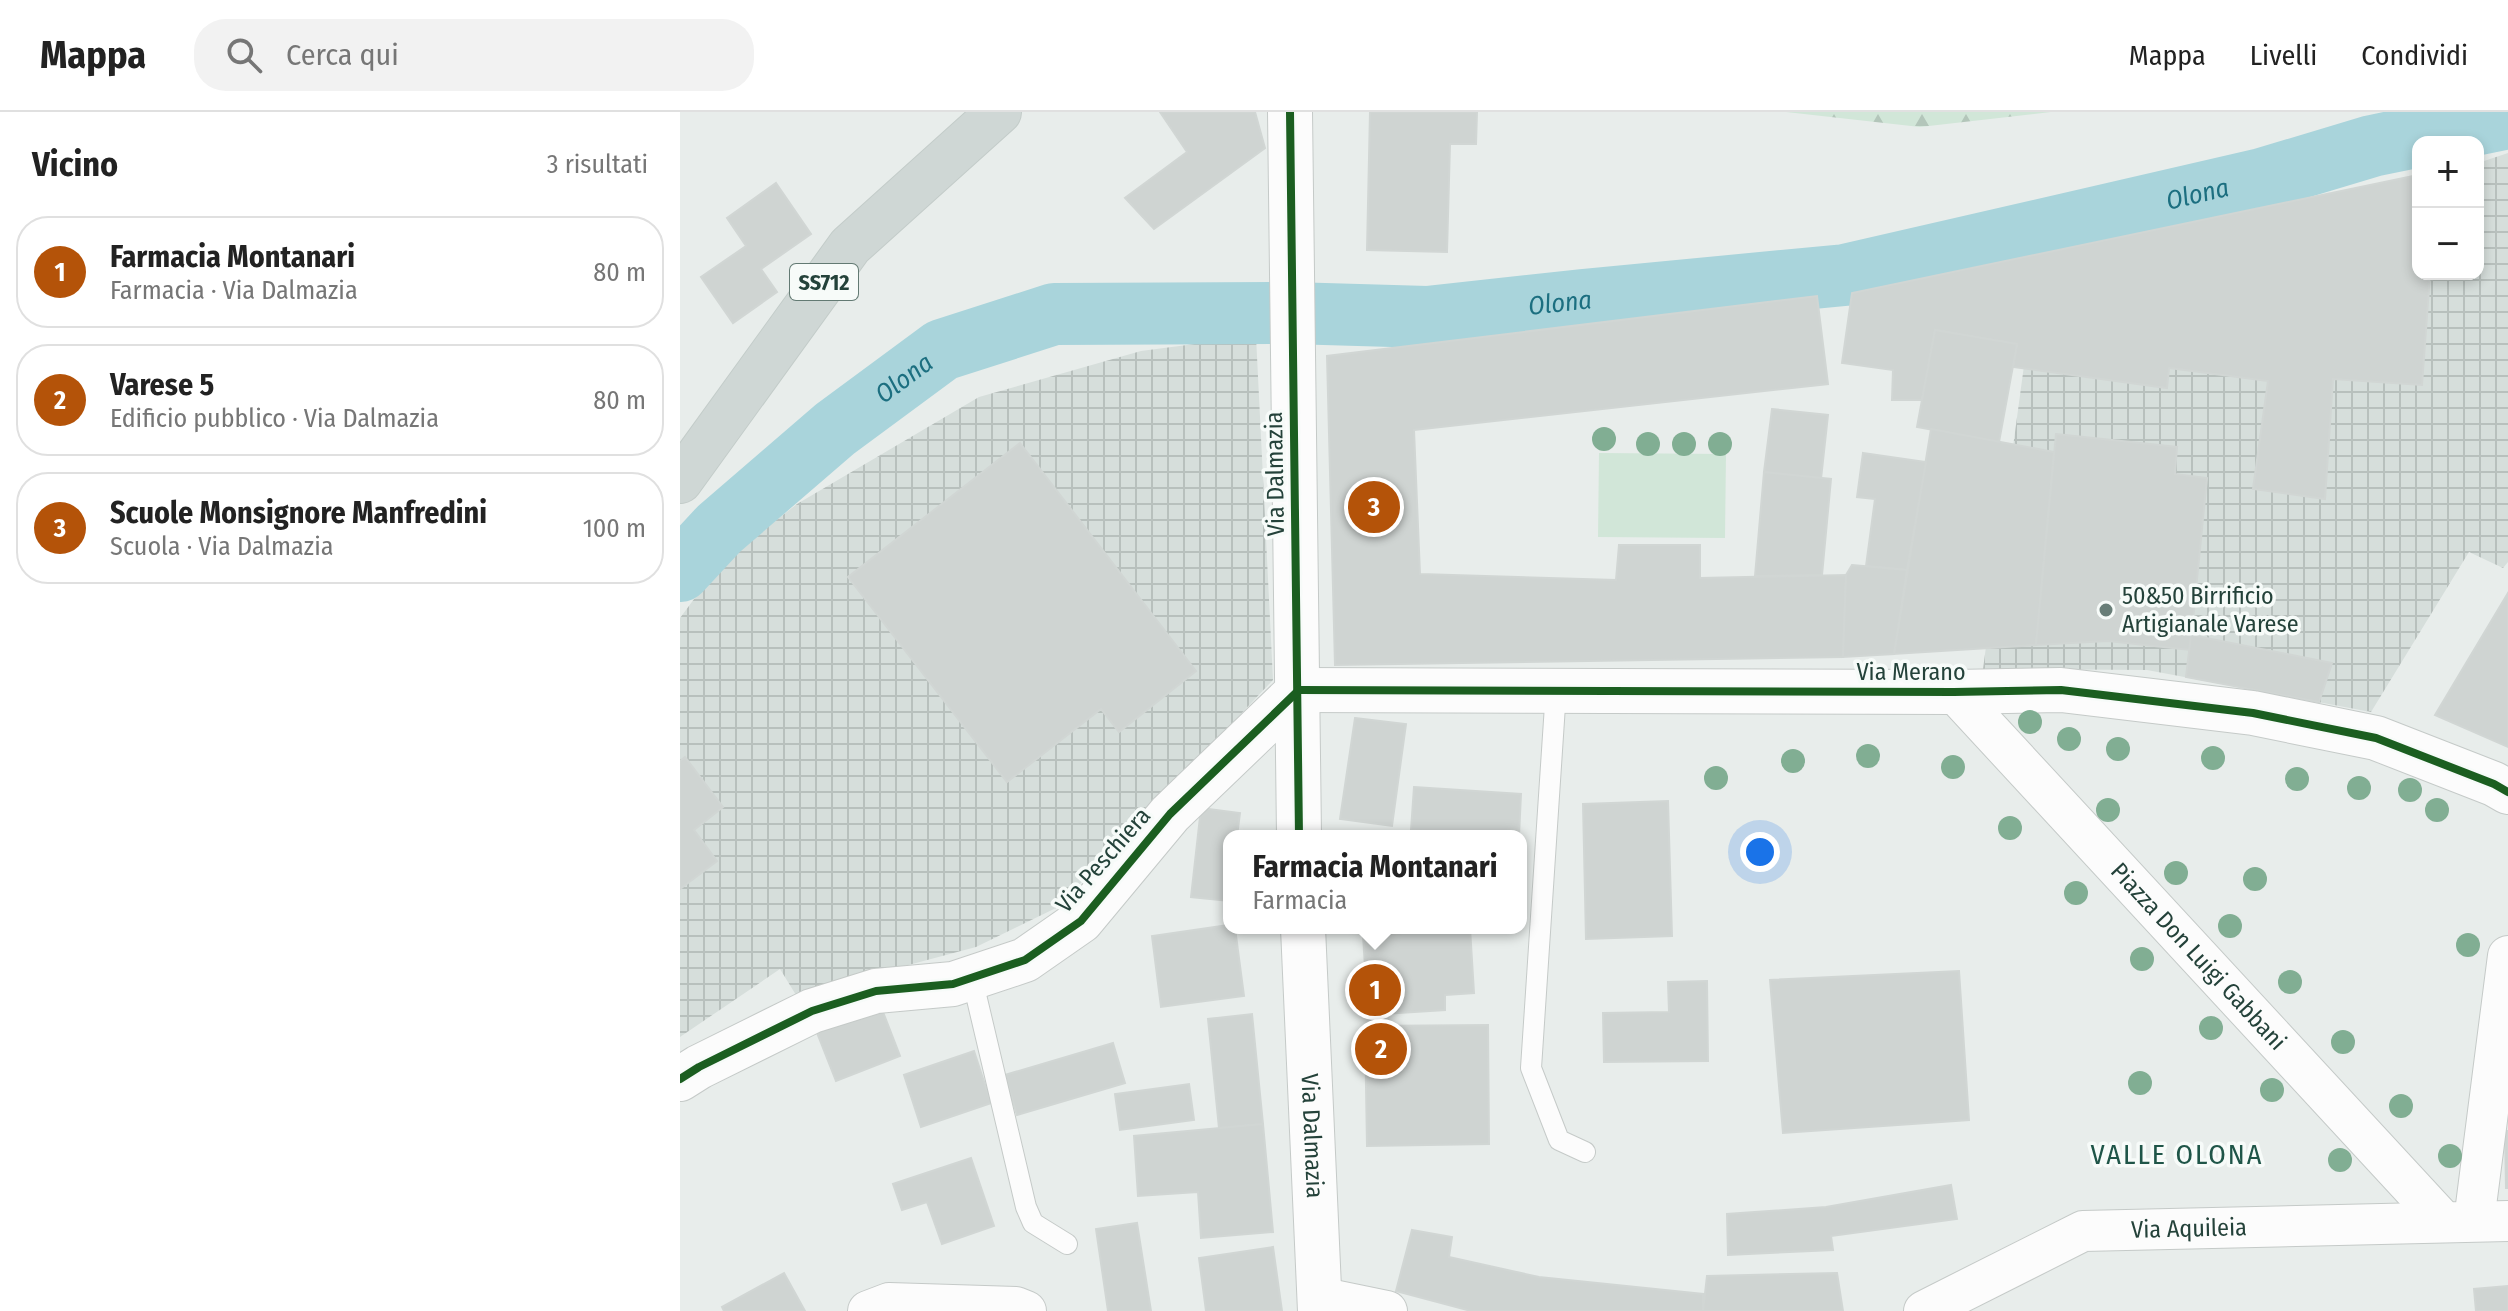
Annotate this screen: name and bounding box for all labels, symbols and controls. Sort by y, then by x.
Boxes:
search box [194,19,754,91]
text: Mappa [40,32,146,78]
icon: search [222,33,266,77]
text: Cerca qui [286,37,399,73]
text: Mappa [2129,39,2206,72]
text: Livelli [2250,39,2317,72]
text: Condividi [2361,39,2468,72]
map controls [2412,136,2484,280]
button: + [2412,136,2484,208]
text: Vicino [32,144,118,185]
text: 3 risultati [547,149,648,180]
water label: Olona [2163,172,2232,216]
button: − [2412,208,2484,280]
text: Farmacia Montanari [110,239,355,275]
text: 1 [55,257,66,288]
text: 80 m [593,257,646,288]
road number: SS712 [790,264,858,300]
text: Farmacia · Via Dalmazia [110,275,358,306]
water label: Olona [1527,284,1593,321]
water label: Olona [869,347,939,410]
text: Varese 5 [110,367,214,403]
text: 2 [54,385,66,416]
text: 80 m [593,385,646,416]
text: Edificio pubblico · Via Dalmazia [110,403,439,434]
street label: Via Dalmazia [1260,411,1290,537]
pin: 3 [1348,477,1400,537]
text: Scuole Monsignore Manfredini [110,495,487,531]
text: 3 [54,513,66,544]
text: 100 m [583,513,646,544]
text: Scuola · Via Dalmazia [110,531,333,562]
place label: 50&50 Birrificio Artigianale Varese [2122,582,2299,638]
marker: 50&50 Birrificio Artigianale Varese [2097,601,2115,619]
street label: Via Merano [1856,658,1966,686]
street label: Via Peschiera [1050,802,1156,918]
popup [1223,830,1527,934]
your location [1740,832,1780,872]
text: Farmacia Montanari [1252,849,1498,885]
street label: Piazza Don Luigi Gabbani [2105,857,2292,1056]
text: Farmacia [1252,885,1347,916]
pin: 1 [1349,960,1401,1020]
pin: 2 [1355,1019,1407,1079]
street label: Via Dalmazia [1295,1073,1329,1199]
district label: VALLE OLONA [2090,1138,2264,1171]
street label: Via Aquileia [2131,1213,2247,1244]

